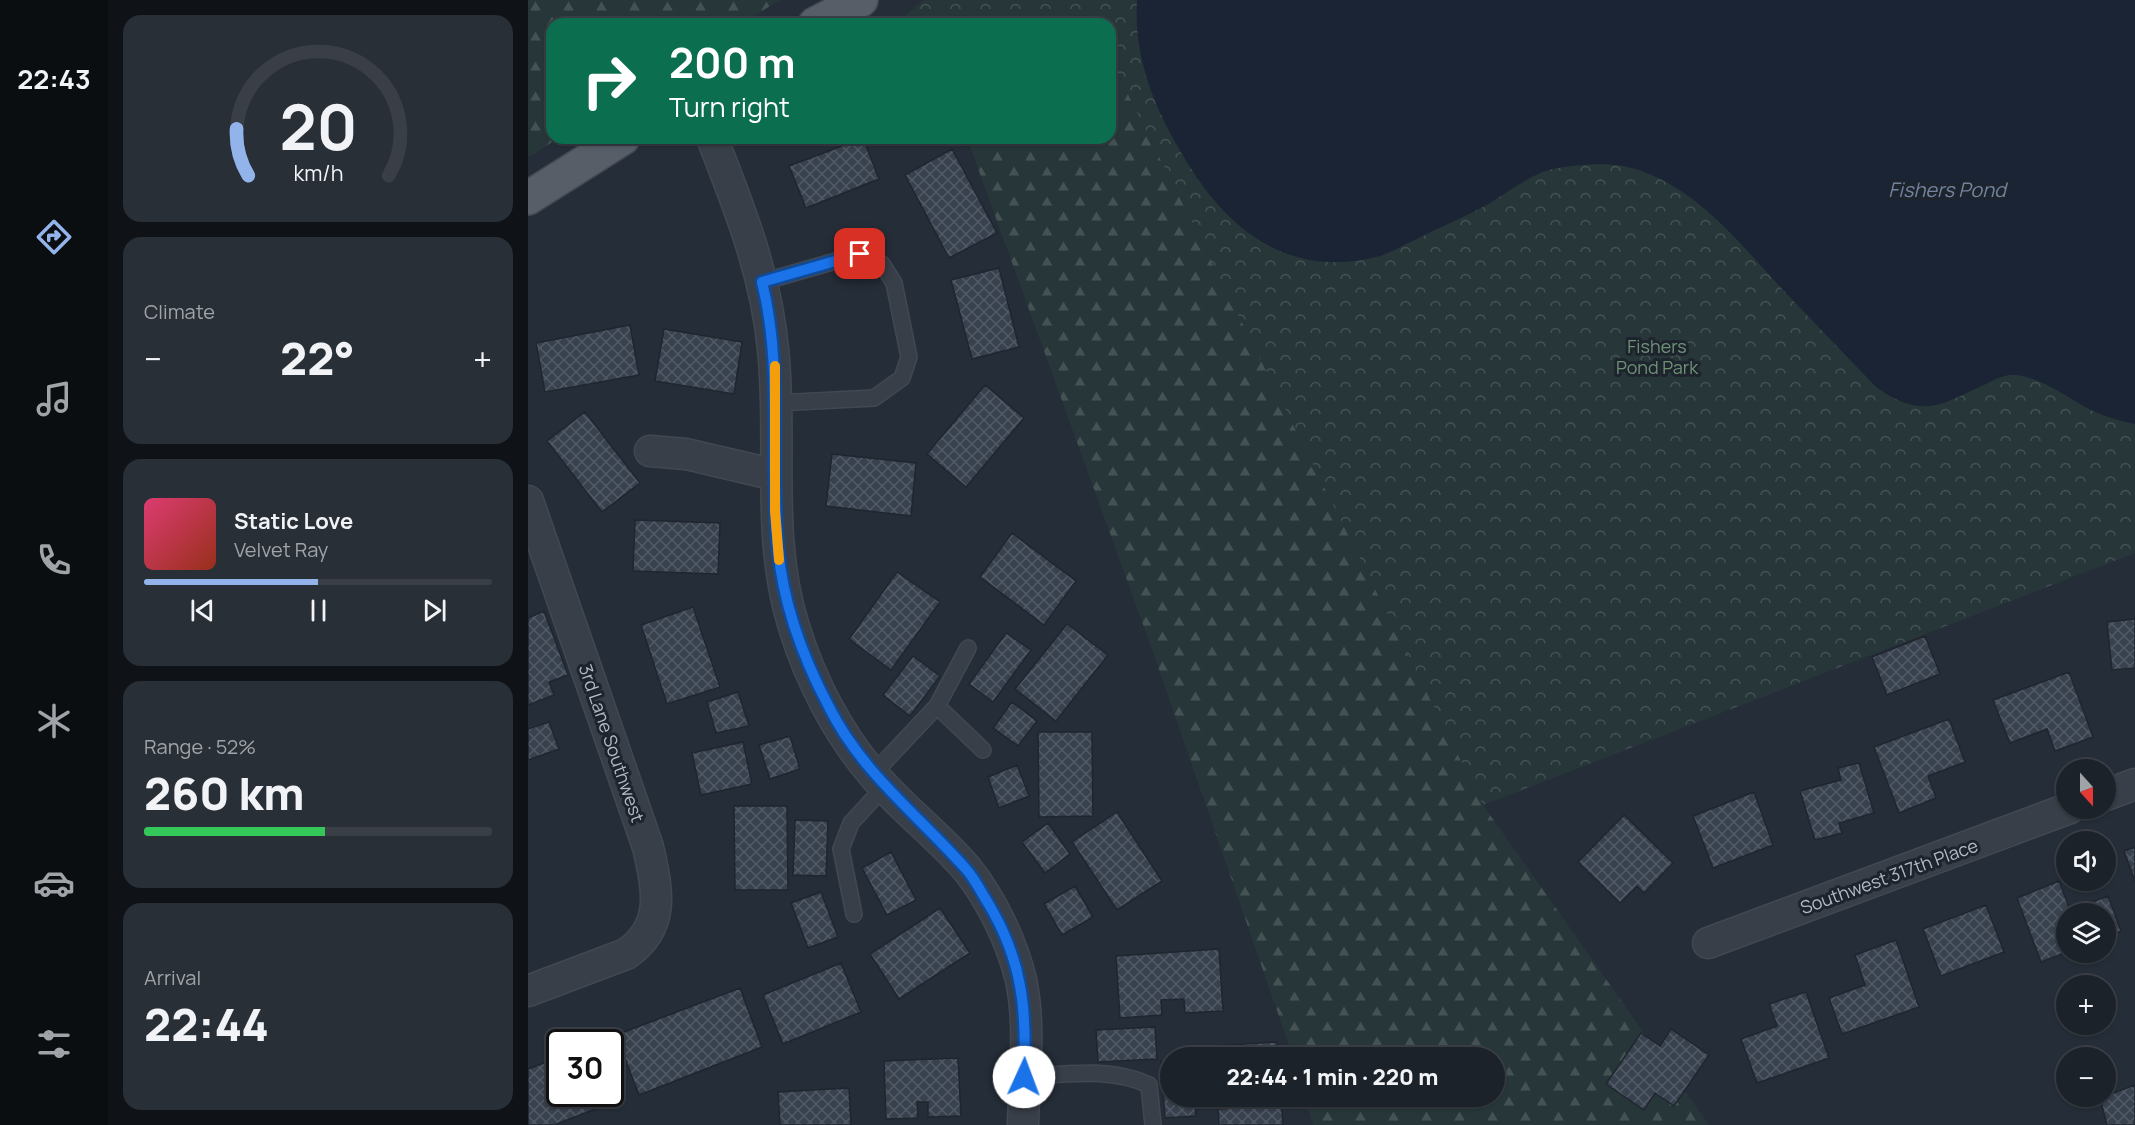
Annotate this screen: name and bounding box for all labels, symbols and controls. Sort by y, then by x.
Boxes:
text: 200 m [669,33,795,91]
icon: right [570,42,648,120]
text: 22:43 [17,60,91,97]
text: 20 [279,83,357,169]
text: Turn right [669,88,790,125]
text: km/h [293,158,343,187]
water label: Fishers Pond [1888,176,2009,203]
icon: directions [33,216,75,258]
pin [834,228,885,279]
icon: arrive [843,237,876,270]
text: Climate [144,298,215,325]
text: 22° [280,327,355,389]
park label: Fishers Pond Park [1616,334,1699,379]
text: − [144,336,162,381]
text: + [473,336,492,381]
icon: music [33,378,75,420]
text: Static Love [234,506,353,536]
text: Velvet Ray [234,536,328,563]
icon: phone [33,539,75,581]
icon: previous [186,594,219,627]
icon: pause [302,594,335,627]
icon: next [418,594,451,627]
street label: 3rd Lane Southwest [574,661,650,825]
icon: climate [33,700,75,742]
text: Range · 52% [144,733,256,760]
north arrow [2056,759,2116,819]
map controls [2056,759,2116,1107]
text: 260 km [144,762,305,824]
button: sound [2056,831,2116,891]
street label: Southwest 317th Place [1797,833,1981,919]
icon: car [33,862,75,904]
button: layers [2056,903,2116,963]
text: Arrival [144,964,201,991]
button: + [2056,975,2116,1035]
text: 22:44 [144,993,269,1055]
icon: filters [33,1023,75,1065]
speed limit sign: 30 [546,1029,624,1107]
position arrow [992,1045,1056,1109]
button: − [2056,1047,2116,1107]
text: 22:44 · 1 min · 220 m [1227,1062,1438,1092]

